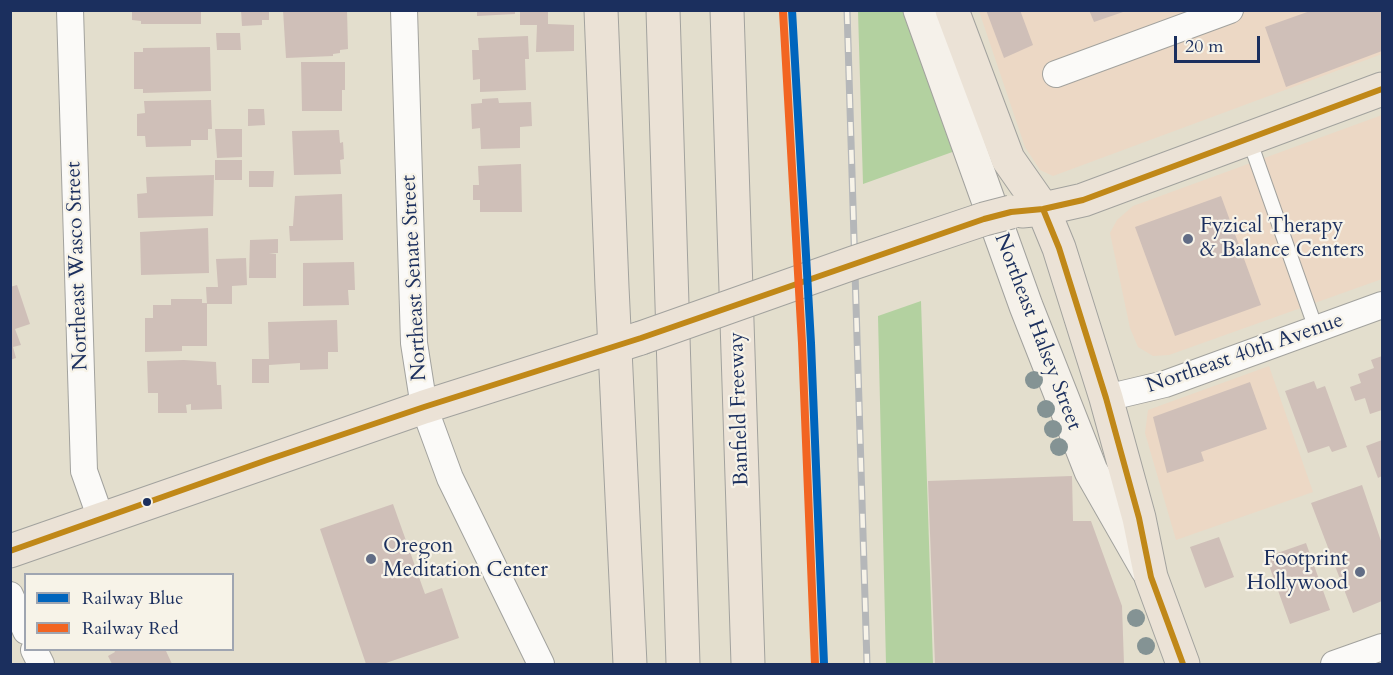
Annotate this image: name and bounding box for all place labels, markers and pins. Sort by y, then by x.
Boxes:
place label: Fyzical Therapy & Balance Centers [1200,214,1364,264]
marker: Fyzical Therapy & Balance Centers [1181,232,1195,246]
unlabelled marker [141,496,153,508]
place label: Oregon Meditation Center [383,534,548,584]
place label: Footprint Hollywood [1247,547,1348,597]
marker: Oregon Meditation Center [364,552,378,566]
marker: Footprint Hollywood [1353,565,1367,579]

